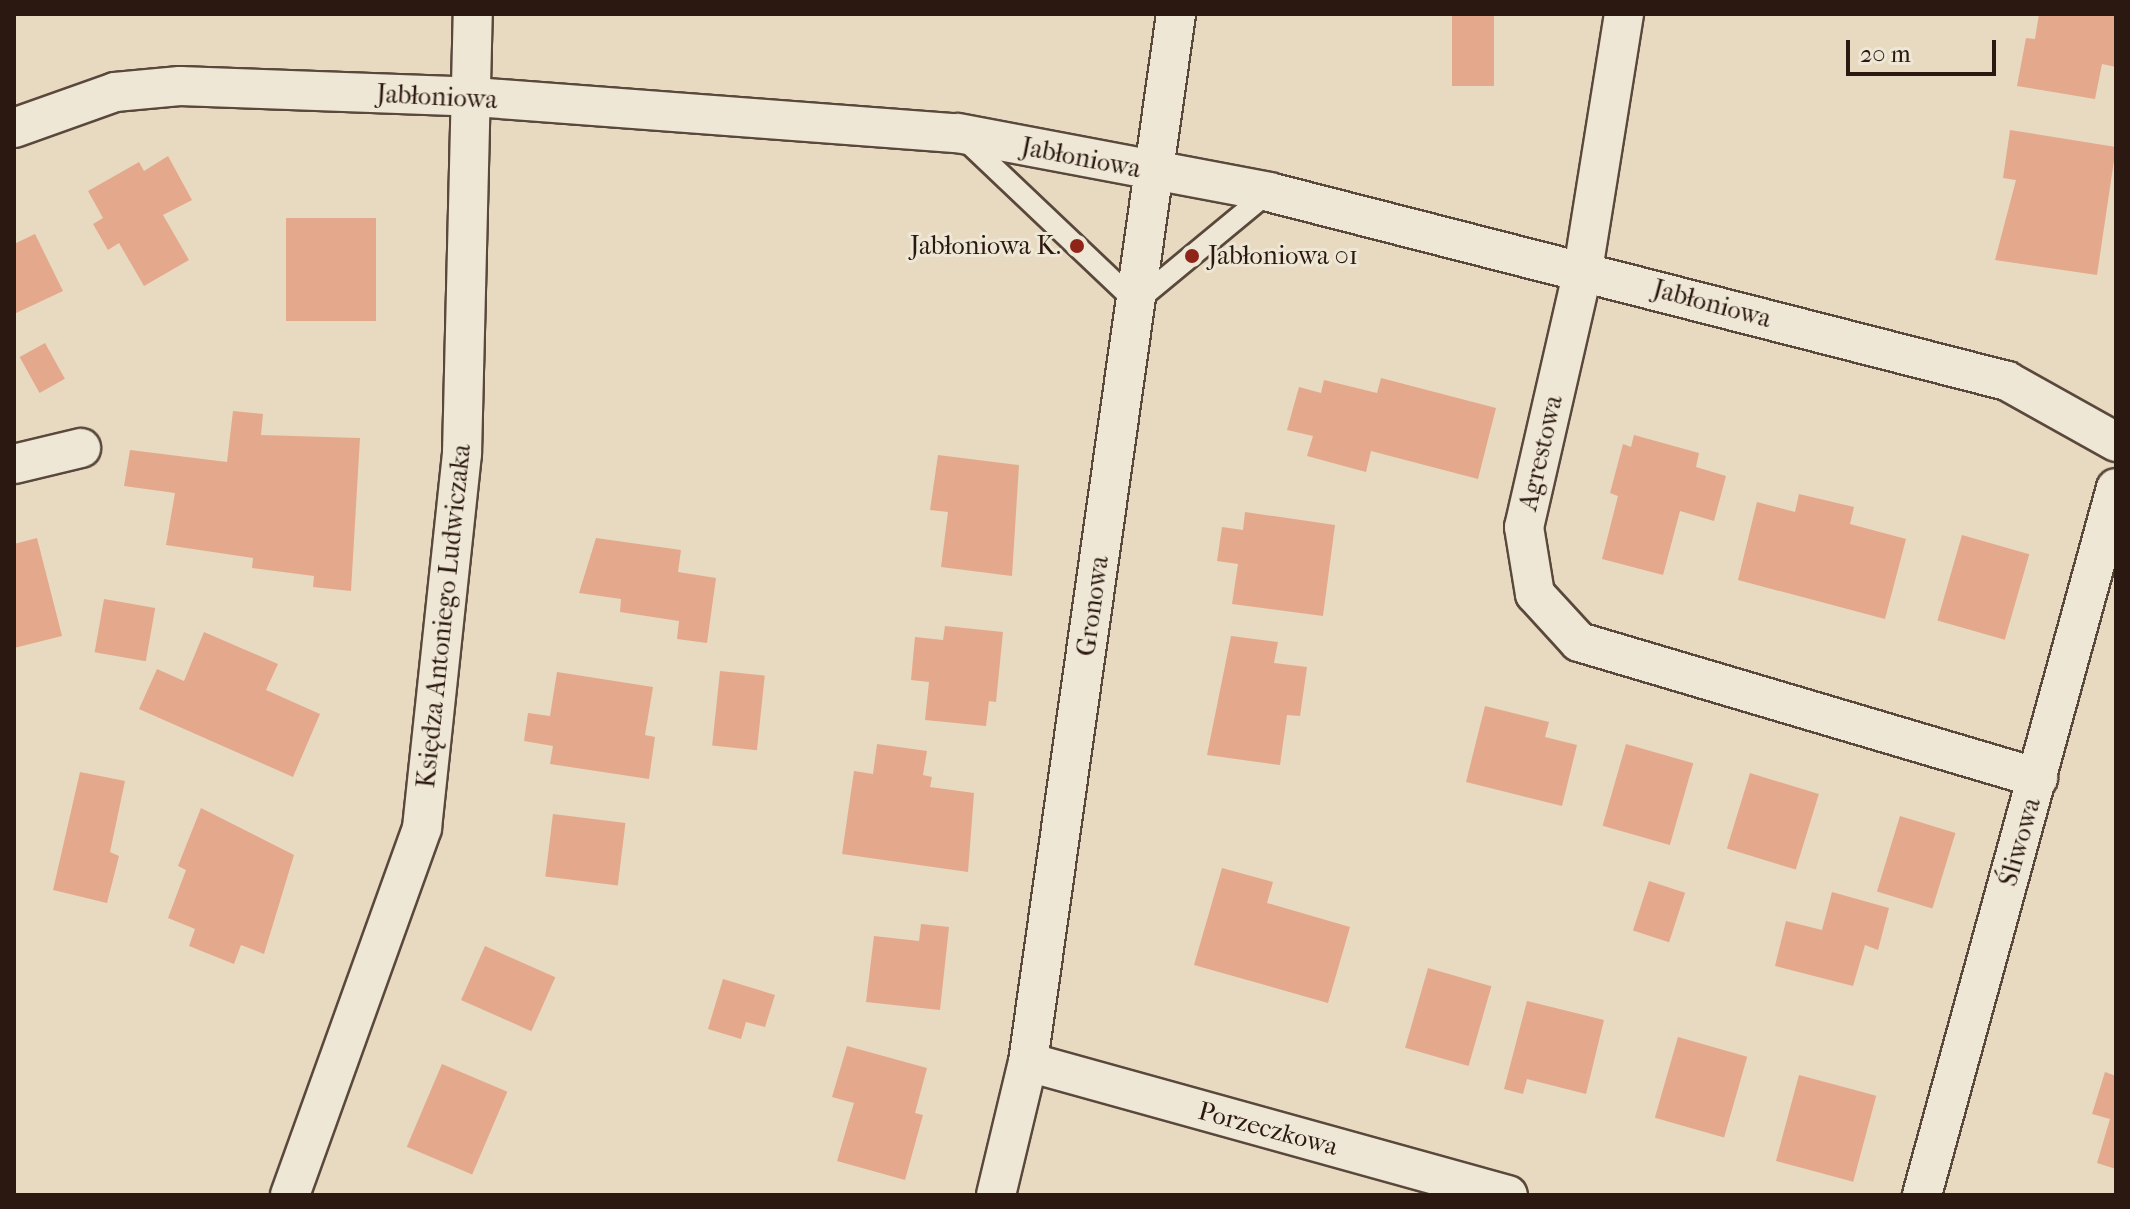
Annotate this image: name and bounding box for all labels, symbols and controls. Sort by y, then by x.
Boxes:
scale bar [1850,24,2000,74]
text: 20 m [1860,40,1911,68]
street label: Jabłoniowa [376,78,498,116]
street label: Jabłoniowa [1019,131,1143,185]
place label: Jabłoniowa K. [910,230,1061,262]
marker: Jabłoniowa K. [1068,237,1086,255]
place label: Jabłoniowa 01 [1208,240,1358,272]
marker: Jabłoniowa 01 [1183,247,1201,265]
street label: Jabłoniowa [1650,273,1774,335]
street label: Agrestowa [1513,392,1569,514]
street label: Księdza Antoniego Ludwiczaka [410,443,478,789]
street label: Gronowa [1071,554,1115,658]
street label: Śliwowa [1993,794,2047,890]
street label: Porzeczkowa [1195,1095,1341,1163]

